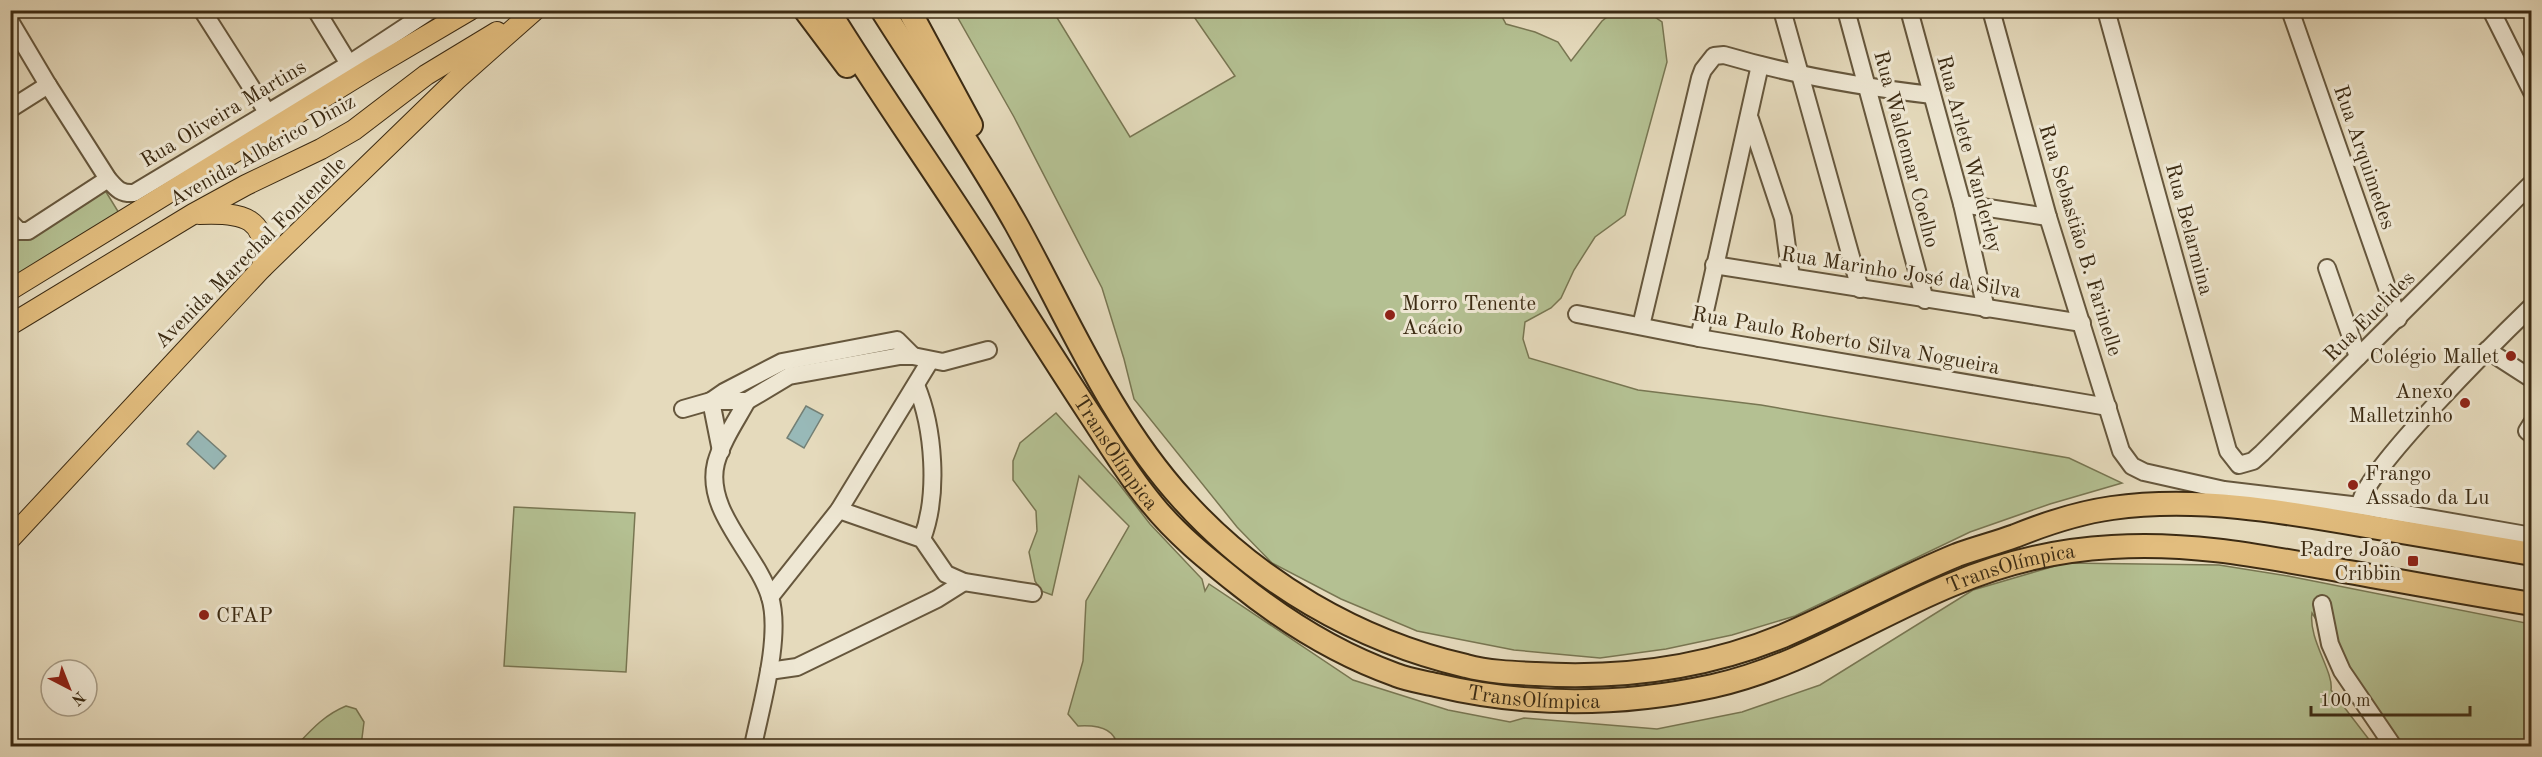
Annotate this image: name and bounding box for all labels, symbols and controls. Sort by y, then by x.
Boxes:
street label: Rua Waldemar Coelho [1869,49,1942,250]
street label: Rua Arlete Wanderley [1932,53,2005,255]
street label: Rua Oliveira Martins [137,57,310,172]
street label: Rua Arquimedes [2329,83,2398,232]
street label: Avenida Albérico Diniz [166,91,359,211]
street label: Rua Sebastião B. Farinelle [2034,122,2125,359]
street label: Avenida Marechal Fontenelle [151,153,351,353]
street label: Rua Belarmina [2161,161,2216,297]
street label: Rua Marinho José da Silva [1779,244,2022,303]
street label: Rua Euclides [2321,268,2419,366]
place label: Morro Tenente Acácio [1402,294,1536,339]
street label: Rua Paulo Roberto Silva Nogueira [1690,304,2001,379]
marker: Morro Tenente Acácio [1383,308,1397,322]
place label: Colégio Mallet [2370,347,2499,368]
marker: Colégio Mallet [2504,349,2518,363]
place label: Anexo Malletzinho [2349,382,2453,427]
street label: TransOlímpica [1069,392,1161,515]
marker: Anexo Malletzinho [2458,396,2472,410]
place label: Frango Assado da Lu [2365,464,2489,509]
marker: Frango Assado da Lu [2346,478,2360,492]
place label: Padre João Cribbin [2300,540,2401,585]
street label: TransOlímpica [1944,542,2077,598]
marker: Padre João Cribbin [2406,554,2420,568]
place label: CFAP [216,606,273,627]
marker: CFAP [197,608,211,622]
north arrow [39,658,99,718]
scale bar [2311,679,2470,717]
street label: TransOlímpica [1466,683,1601,713]
text: N [67,688,88,708]
text: 100 m [2320,692,2371,710]

